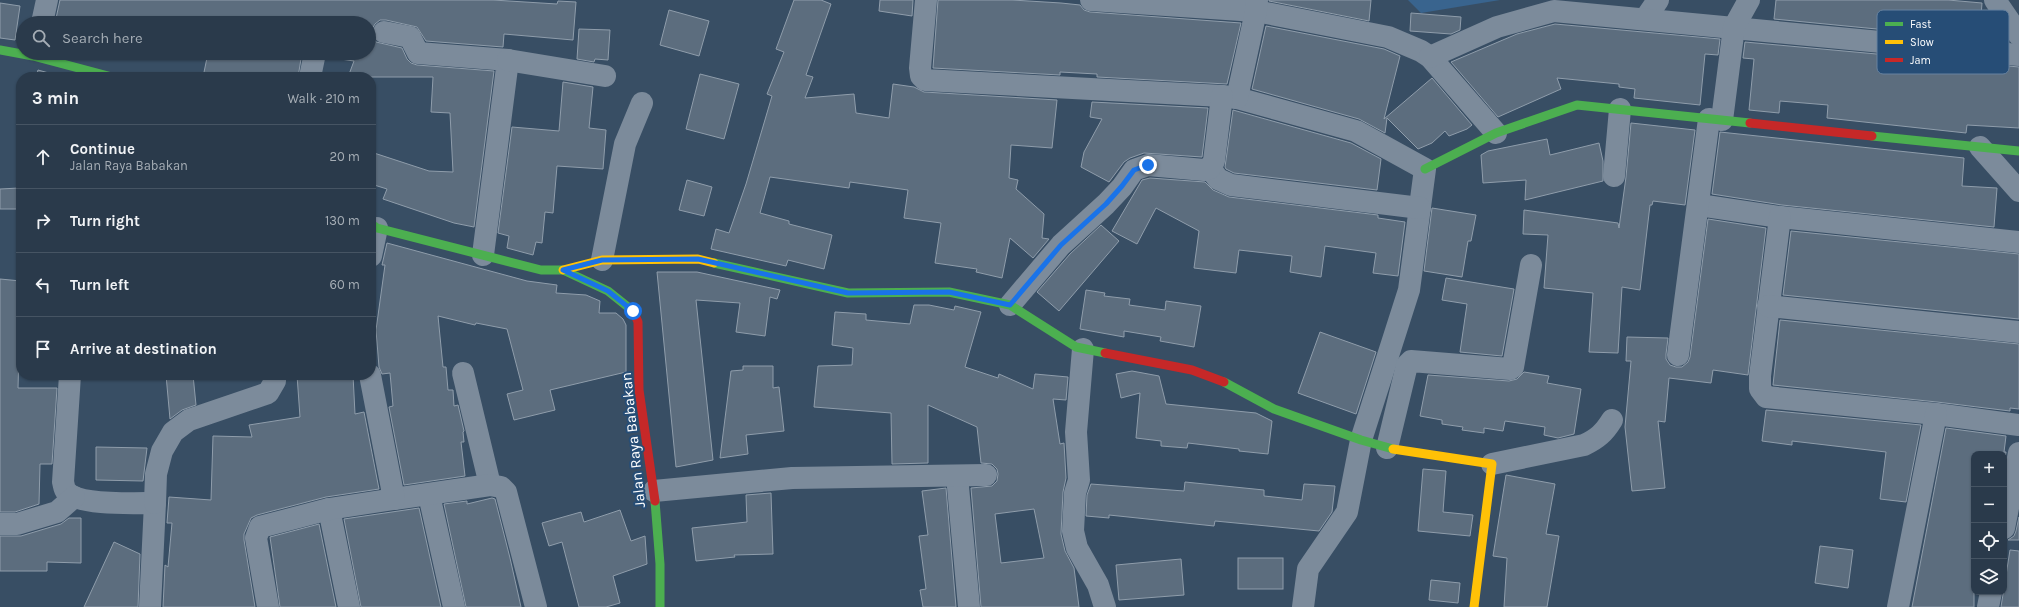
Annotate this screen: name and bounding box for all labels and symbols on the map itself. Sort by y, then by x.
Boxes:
legend [1877,10,2009,74]
text: Fast [1910,18,1931,31]
text: Slow [1910,36,1934,49]
text: Jam [1910,54,1931,67]
route end [1139,156,1157,174]
route start [624,302,642,320]
street label: Jalan Raya Babakan [617,371,649,509]

